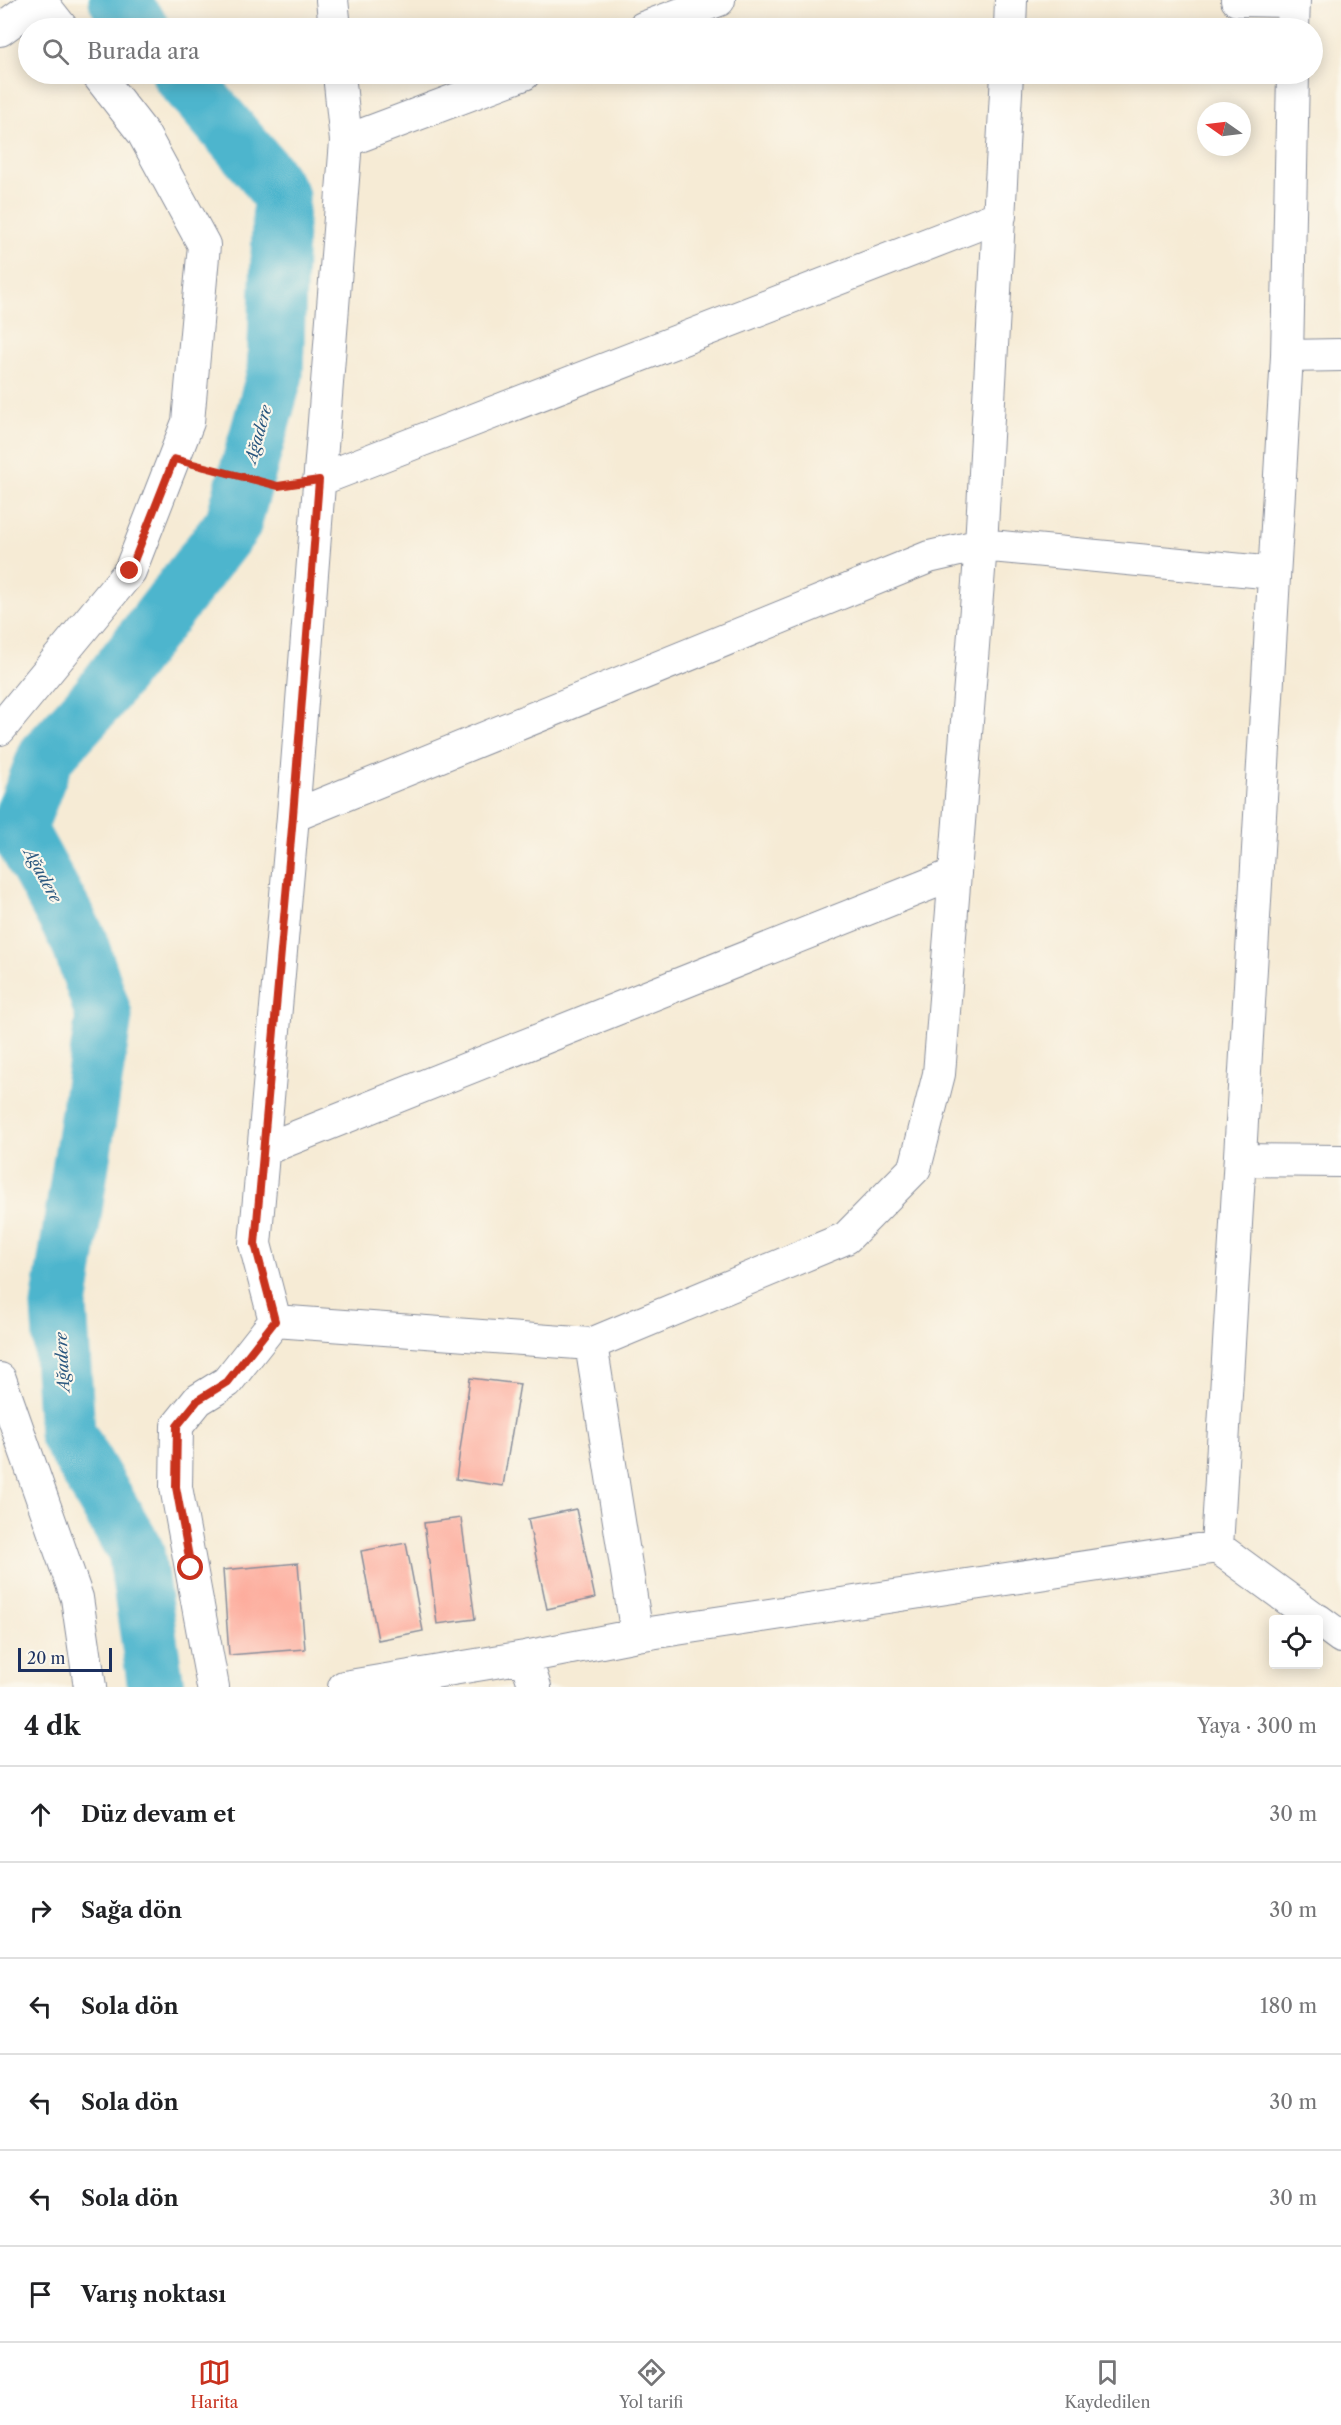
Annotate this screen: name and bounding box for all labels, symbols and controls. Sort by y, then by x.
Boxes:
search box [18,18,1323,84]
icon: search [39,35,72,68]
text: Burada ara [87,38,200,65]
north arrow [1197,102,1251,156]
water label: Ağadere [239,401,276,468]
route end [116,557,142,583]
water label: Ağadere [18,842,67,907]
water label: Ağadere [50,1330,74,1395]
route start [177,1554,203,1580]
map controls [1269,1615,1323,1669]
button: locate [1269,1615,1323,1669]
scale bar [18,1645,112,1672]
text: 20 m [27,1648,66,1668]
text: 4 dk [24,1710,80,1742]
text: Yaya · 300 m [1197,1714,1317,1738]
icon: ahead [24,1798,57,1831]
text: Düz devam et [81,1801,235,1828]
text: 30 m [1269,1802,1317,1826]
icon: right [24,1894,57,1927]
text: Sağa dön [81,1897,182,1924]
text: 30 m [1269,1898,1317,1922]
icon: left [24,1990,57,2023]
text: Sola dön [81,1993,179,2020]
text: 180 m [1260,1994,1317,2018]
icon: left [24,2086,57,2119]
text: Sola dön [81,2089,179,2116]
text: 30 m [1269,2090,1317,2114]
icon: left [24,2182,57,2215]
text: Sola dön [81,2185,179,2212]
text: 30 m [1269,2186,1317,2210]
icon: arrive [24,2278,57,2311]
text: Varış noktası [81,2281,226,2308]
tab: Harita [191,2356,238,2412]
tab: Yol tarifi [619,2356,683,2412]
tab: Kaydedilen [1064,2356,1150,2412]

